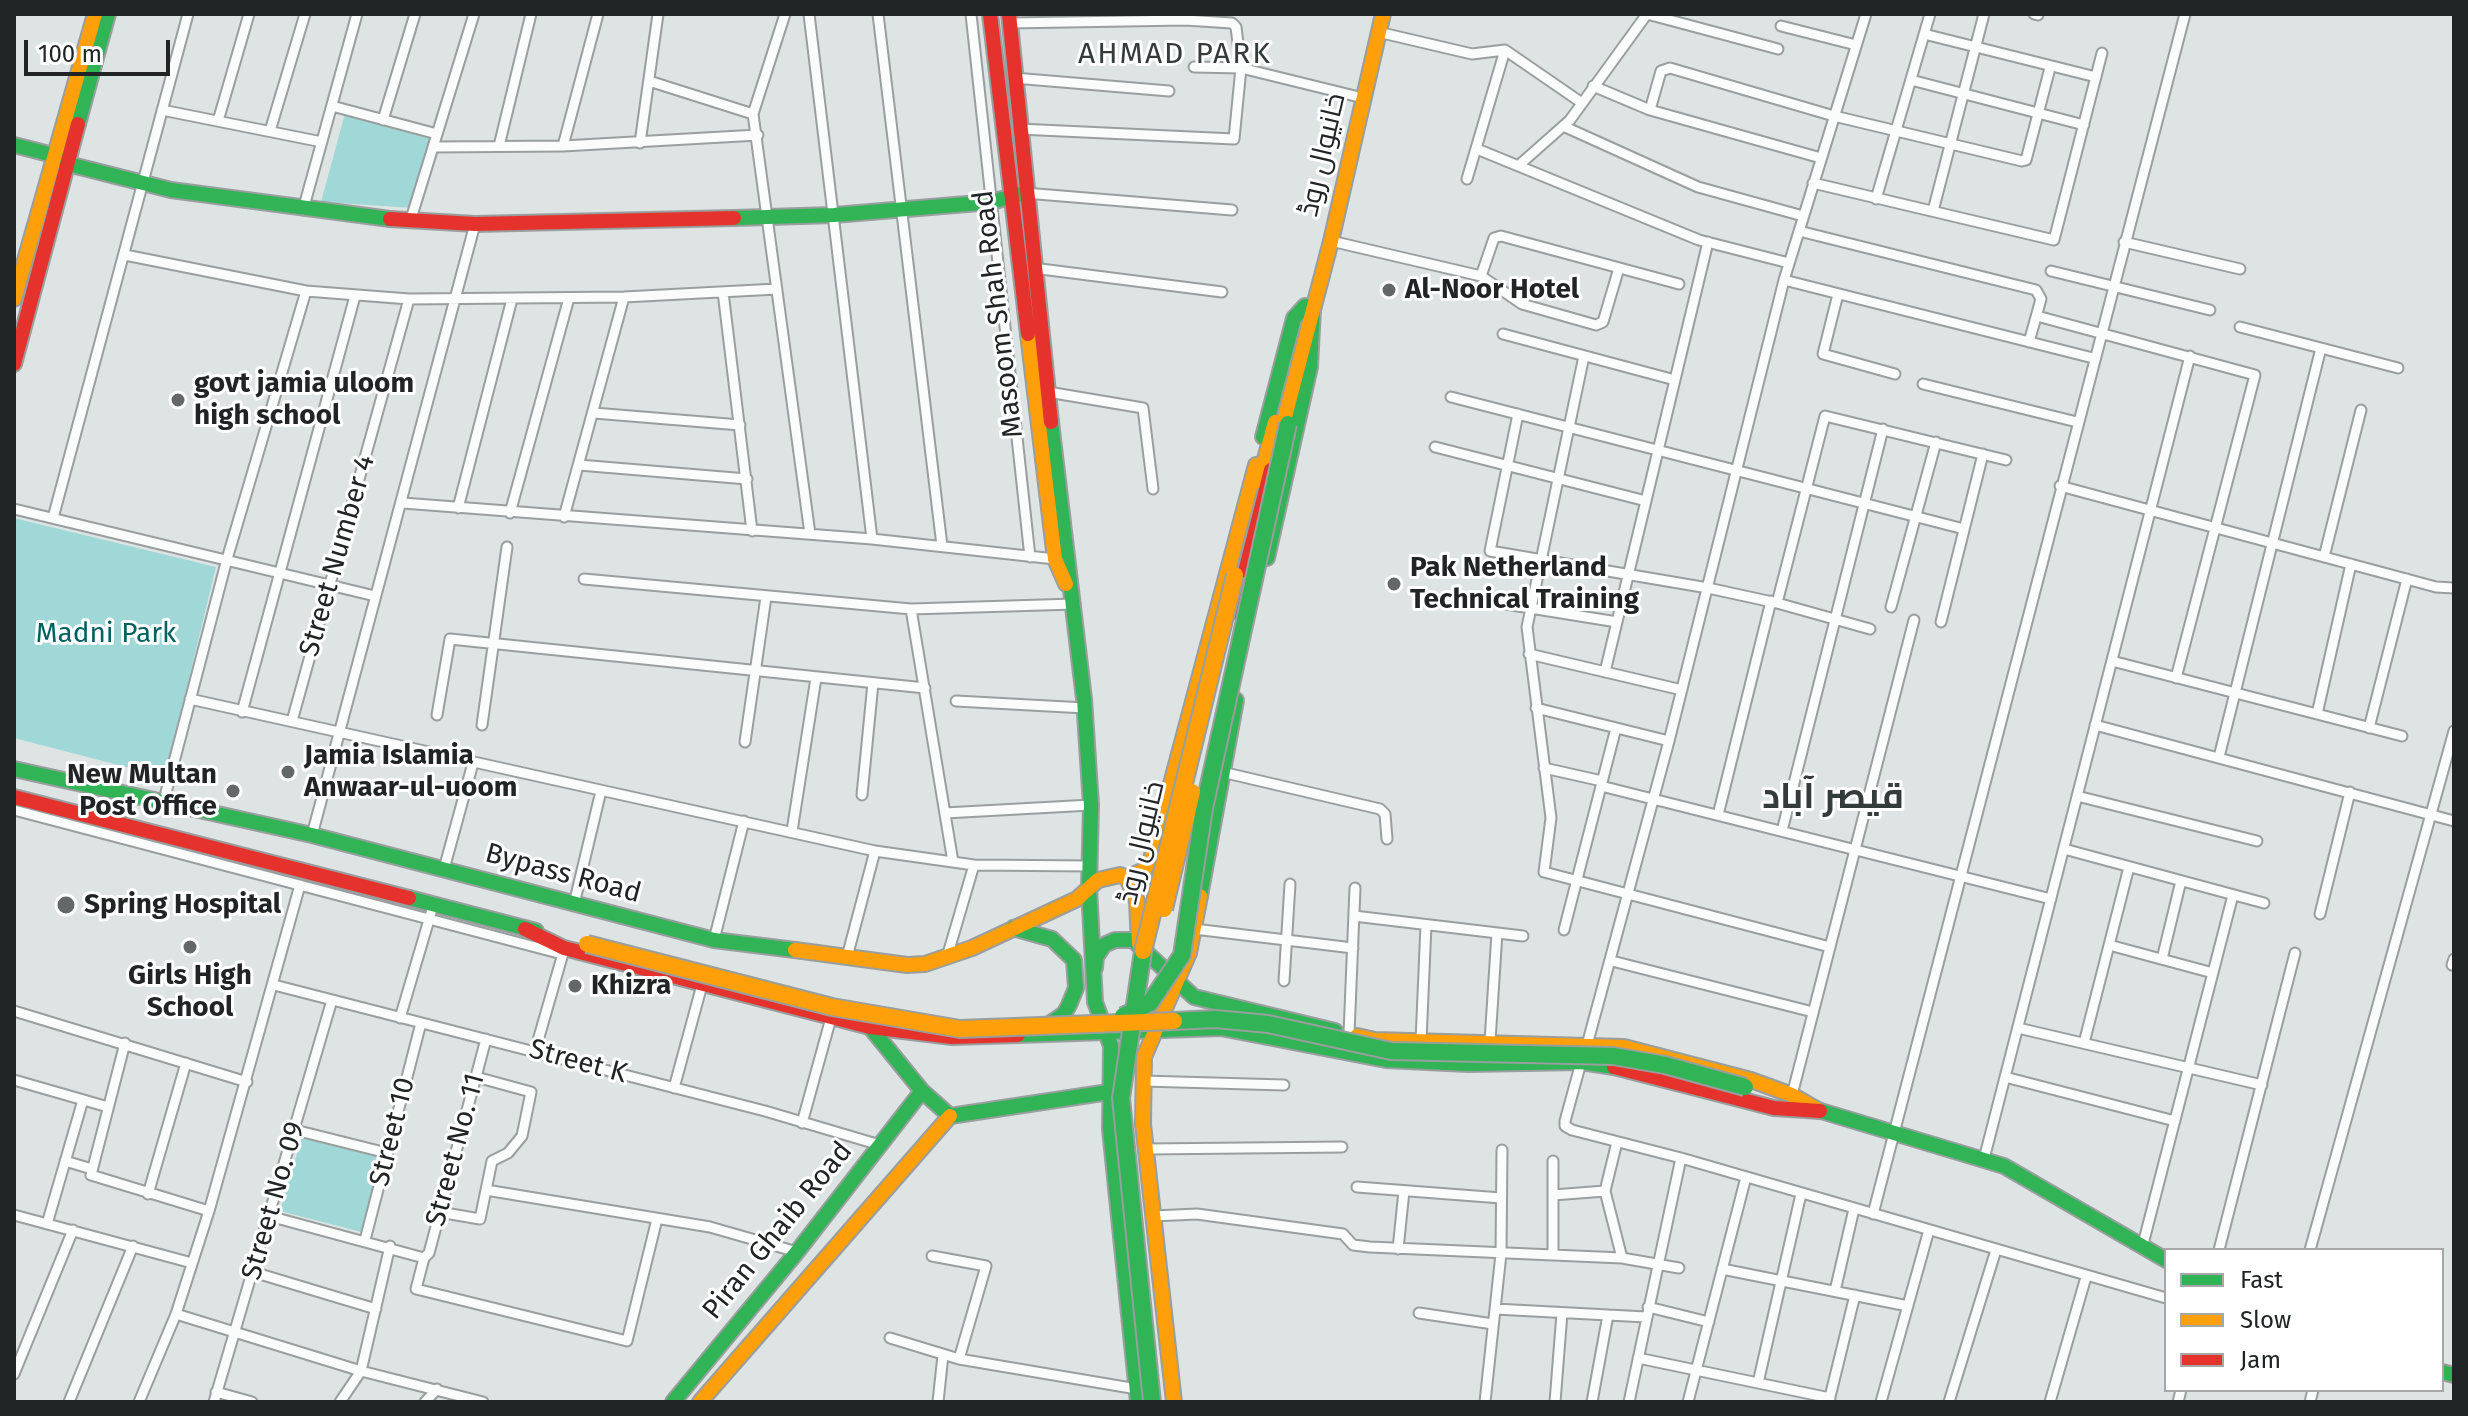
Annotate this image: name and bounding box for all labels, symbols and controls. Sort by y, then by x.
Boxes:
scale bar [28,24,174,74]
district label: AHMAD PARK [1078,37,1272,73]
text: 100 m [38,40,102,68]
street label: خانیوال روڈ [1293,90,1353,220]
street label: Masoom Shah Road [967,188,1031,440]
place label: Al-Noor Hotel [1405,273,1579,307]
marker: Al-Noor Hotel [1380,281,1398,299]
place label: govt jamia uloom high school [194,367,414,433]
marker: govt jamia uloom high school [169,391,187,409]
street label: Street Number 4 [293,451,383,661]
place label: Pak Netherland Technical Training [1410,551,1639,617]
marker: Pak Netherland Technical Training [1385,575,1403,593]
park label: Madni Park [36,617,176,651]
place label: Jamia Islamia Anwaar-ul-uoom [304,739,517,805]
place label: New Multan Post Office [67,758,217,824]
marker: Jamia Islamia Anwaar-ul-uoom [279,763,297,781]
district label: قیصر آباد [1762,776,1904,820]
street label: خانیوال روڈ [1112,778,1172,908]
marker: New Multan Post Office [224,782,242,800]
street label: Bypass Road [481,837,645,911]
place label: Spring Hospital [84,888,281,922]
marker: Spring Hospital [55,894,77,916]
marker: Girls High School [181,938,199,956]
place label: Girls High School [128,959,252,1025]
place label: Khizra [591,969,671,1003]
marker: Khizra [566,977,584,995]
street label: Street K [525,1033,631,1091]
street label: Street No. 11 [420,1070,492,1230]
street label: Street 10 [363,1074,423,1190]
street label: Street No. 09 [235,1118,313,1284]
street label: Piran Ghaib Road [696,1135,860,1327]
legend [2164,1248,2444,1392]
text: Fast [2240,1266,2283,1294]
text: Slow [2240,1306,2291,1334]
text: Jam [2240,1346,2281,1374]

